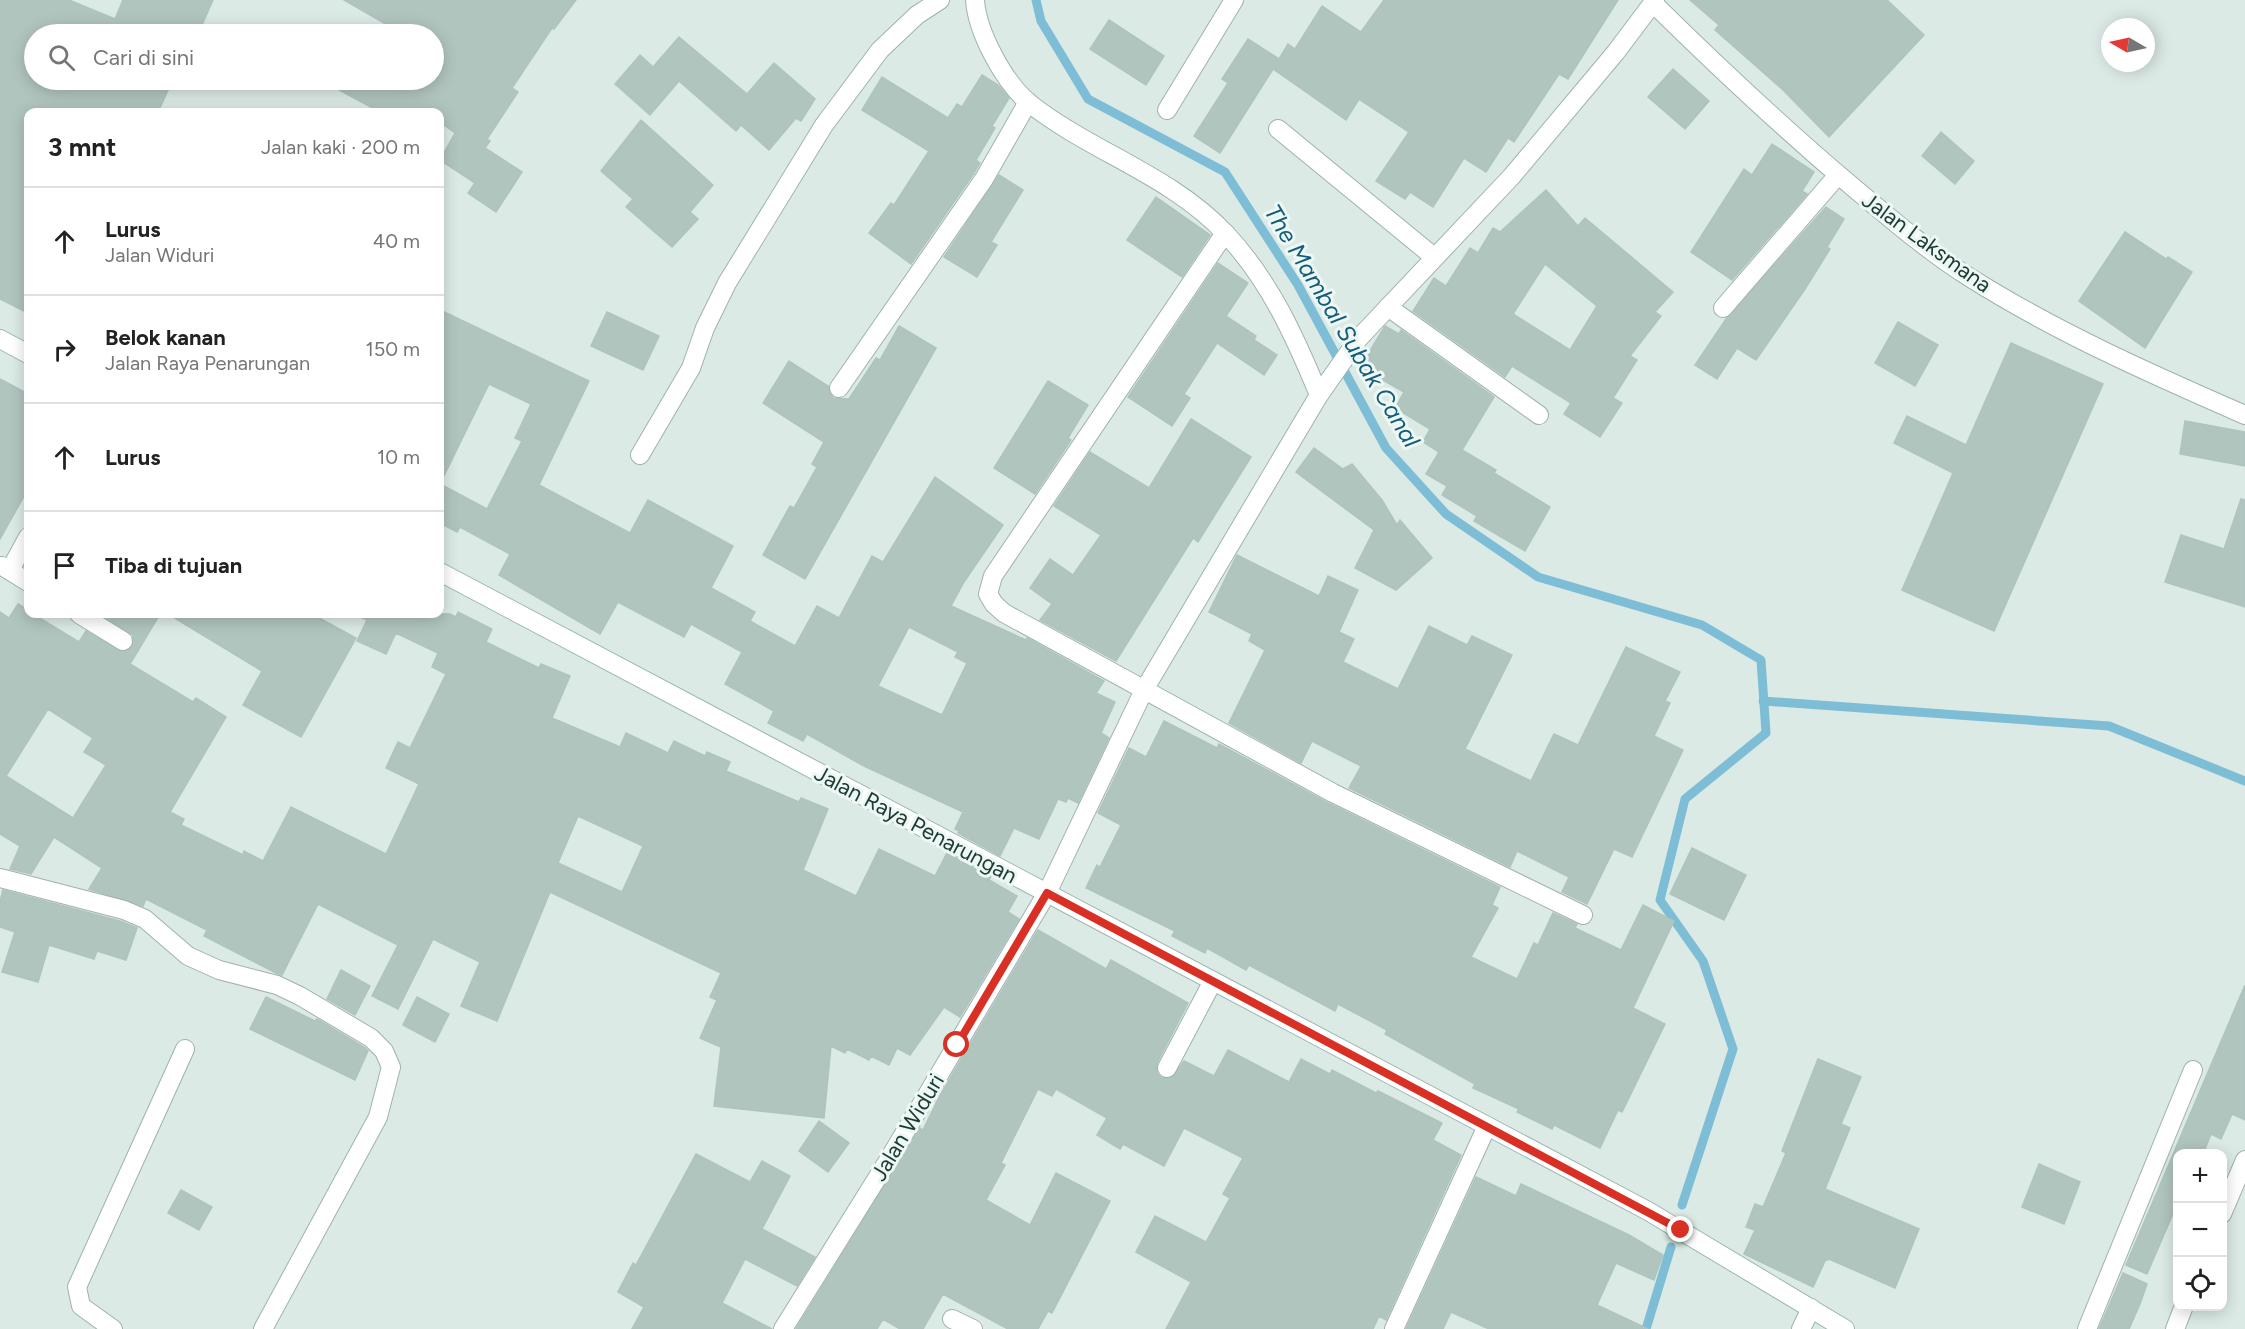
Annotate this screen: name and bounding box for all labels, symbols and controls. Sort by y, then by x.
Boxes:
north arrow [2101,18,2155,72]
search box [24,24,444,90]
icon: search [45,41,78,74]
text: Cari di sini [93,44,194,71]
text: 3 mnt [48,131,117,163]
text: Jalan kaki · 200 m [261,135,420,159]
street label: Jalan Laksmana [1857,186,1997,298]
water label: The Mambal Subak Canal [1258,199,1427,453]
text: Lurus [105,216,160,243]
icon: ahead [48,225,81,258]
text: 40 m [373,229,420,253]
text: Jalan Widuri [105,243,214,267]
text: Belok kanan [105,324,226,351]
icon: right [48,333,81,366]
text: 150 m [365,337,420,361]
text: Jalan Raya Penarungan [105,351,310,375]
icon: ahead [48,441,81,474]
text: Lurus [105,444,160,471]
text: 10 m [377,445,420,469]
icon: arrive [48,549,81,582]
text: Tiba di tujuan [105,552,242,579]
street label: Jalan Raya Penarungan [810,760,1022,889]
route start [943,1031,969,1057]
street label: Jalan Widuri [865,1069,950,1186]
map controls [2173,1149,2227,1311]
button: + [2173,1149,2227,1203]
button: − [2173,1203,2227,1257]
route end [1667,1216,1693,1242]
button: locate [2173,1257,2227,1311]

